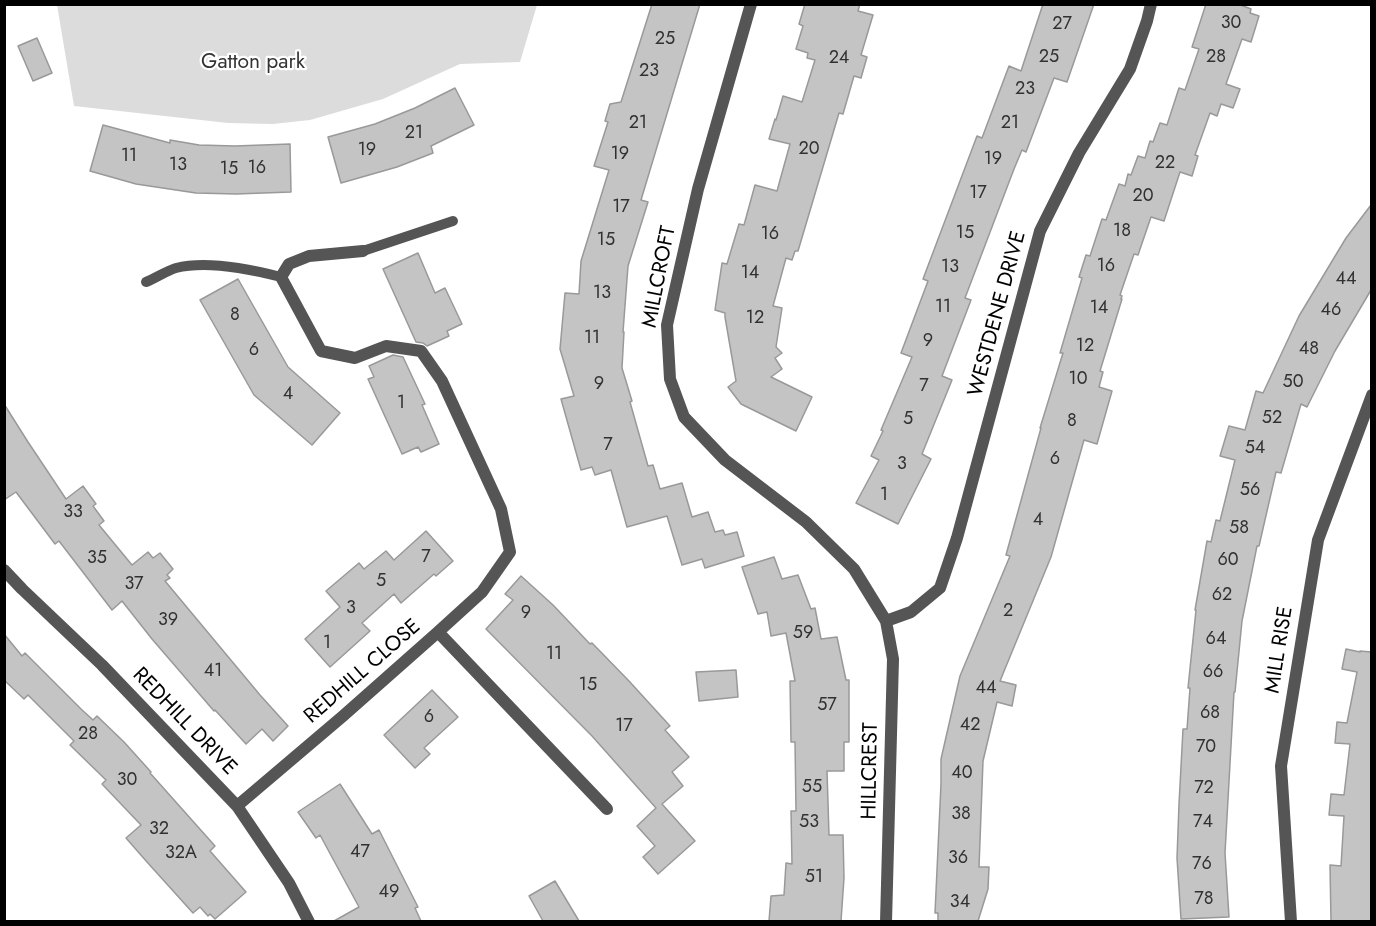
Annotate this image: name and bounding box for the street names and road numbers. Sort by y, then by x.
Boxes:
street label: MILLCROFT [638,224,682,330]
street label: WESTDENE DRIVE [964,229,1032,399]
street label: MILL RISE [1261,605,1299,695]
street label: REDHILL CLOSE [300,615,426,729]
street label: REDHILL DRIVE [126,663,242,781]
street label: HILLCREST [858,722,884,820]

